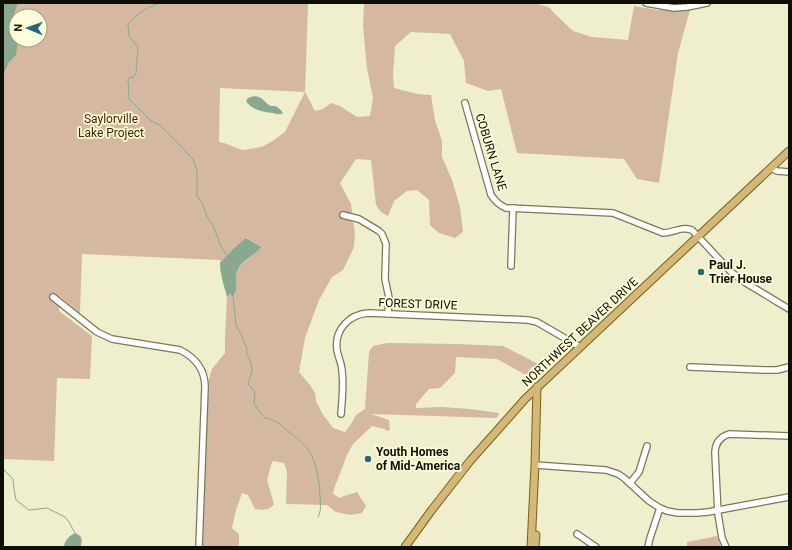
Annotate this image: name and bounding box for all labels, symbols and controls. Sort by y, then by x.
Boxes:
north arrow [8,8,48,48]
text: N [12,23,25,32]
park label: Saylorville Lake Project [78,112,144,140]
street label: COBURN LANE [473,112,509,192]
place label: Paul J. Trier House [709,258,773,286]
marker: Paul J. Trier House [696,267,706,277]
street label: NORTHWEST BEAVER DRIVE [519,274,641,389]
street label: FOREST DRIVE [378,296,458,312]
place label: Youth Homes of Mid-America [376,445,461,473]
marker: Youth Homes of Mid-America [363,454,373,464]

